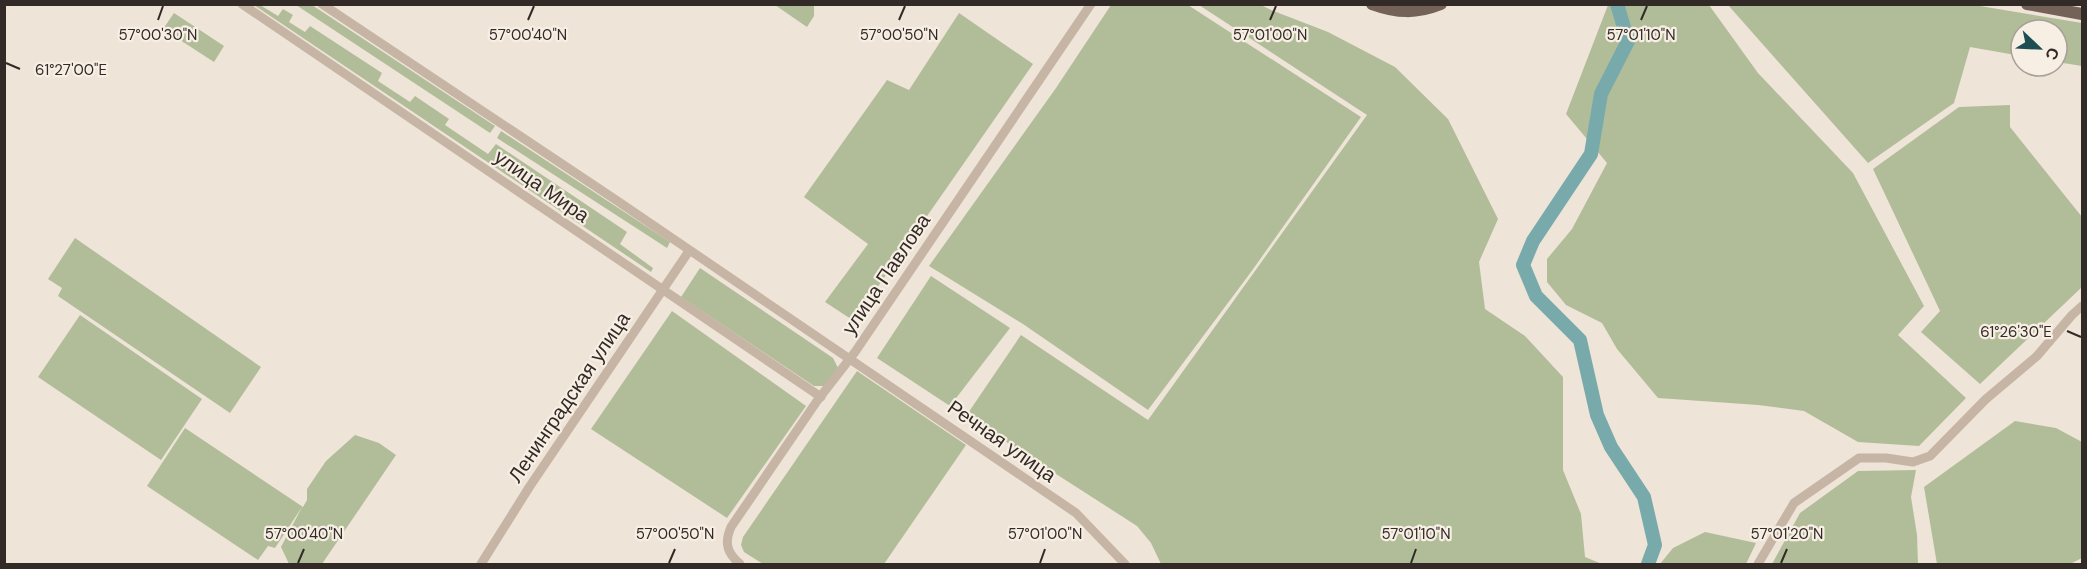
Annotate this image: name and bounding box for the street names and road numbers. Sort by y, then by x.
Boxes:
street label: улица Мира [489,144,595,229]
street label: улица Павлова [836,208,937,340]
street label: Ленинградская улица [502,306,636,487]
street label: Речная улица [943,394,1062,488]

